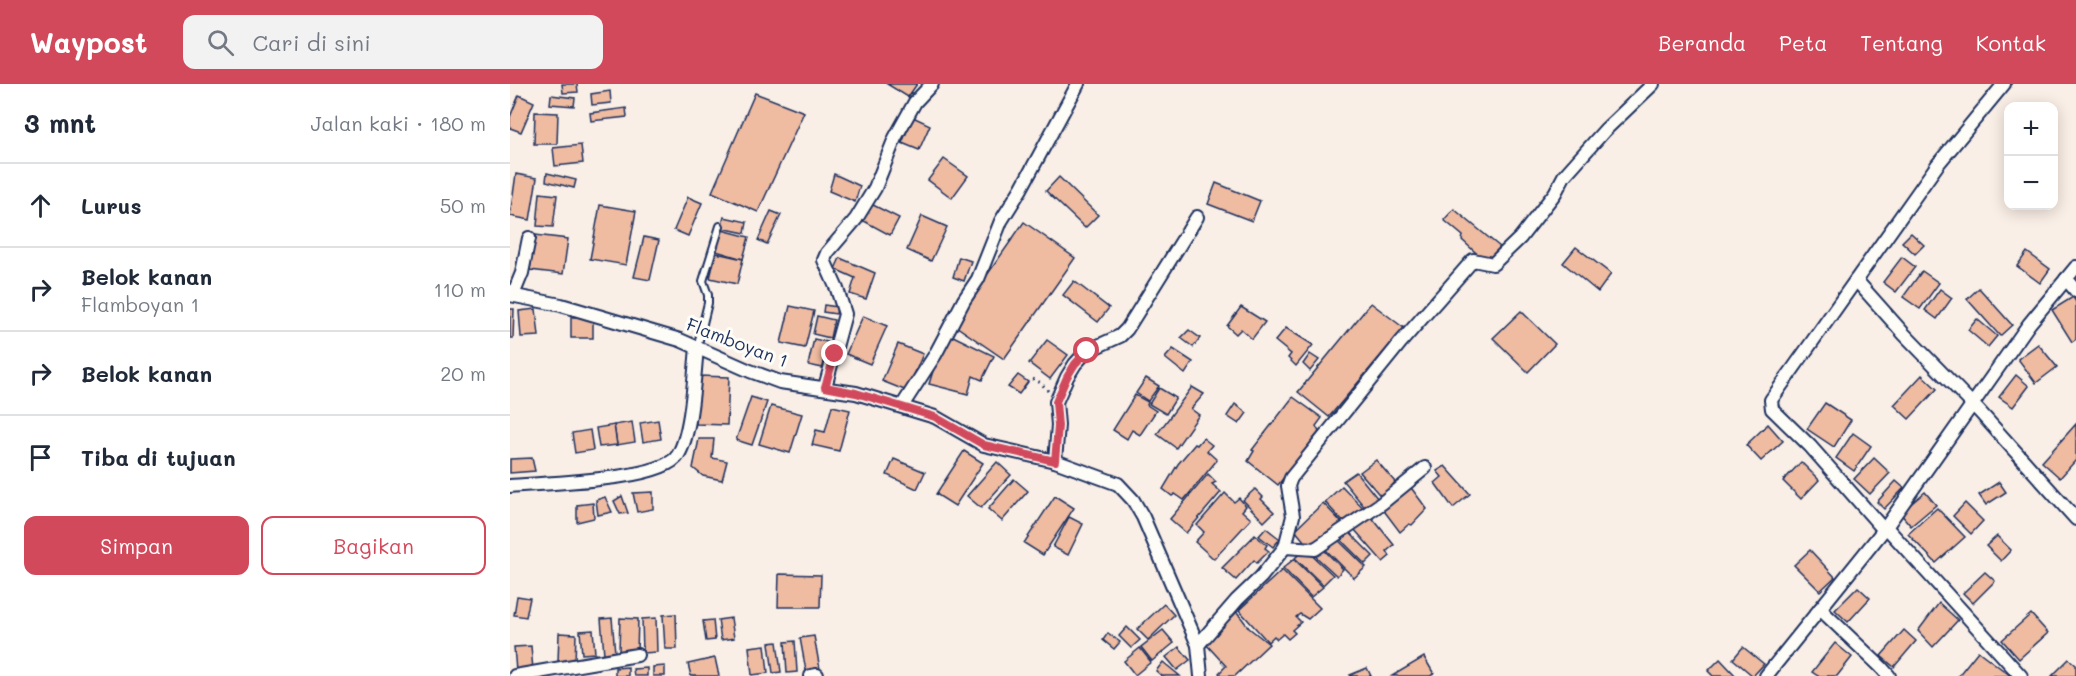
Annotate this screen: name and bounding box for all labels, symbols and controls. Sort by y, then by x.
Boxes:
search box [183,15,603,69]
text: Waypost [30,24,147,60]
icon: search [204,26,237,59]
text: Cari di sini [252,28,371,57]
text: Beranda [1658,29,1746,56]
text: Peta [1779,29,1827,56]
text: Tentang [1860,29,1943,56]
text: Kontak [1976,29,2046,56]
map controls [2004,102,2058,210]
button: + [2004,102,2058,156]
text: 3 mnt [24,106,96,140]
text: Jalan kaki · 180 m [311,110,486,136]
button: − [2004,156,2058,210]
icon: ahead [24,189,57,222]
text: Lurus [81,191,142,220]
text: 50 m [440,192,486,218]
text: Belok kanan [81,262,212,291]
icon: right [24,273,57,306]
text: 110 m [433,276,486,302]
text: Flamboyan 1 [81,291,200,317]
street label: Flamboyan 1 [683,312,791,372]
route start [1073,337,1099,363]
route end [821,340,847,366]
icon: right [24,357,57,390]
text: Belok kanan [81,359,212,388]
text: 20 m [440,360,486,386]
icon: arrive [24,441,57,474]
text: Tiba di tujuan [81,443,236,472]
button: Simpan [24,516,249,575]
button: Bagikan [261,516,486,575]

